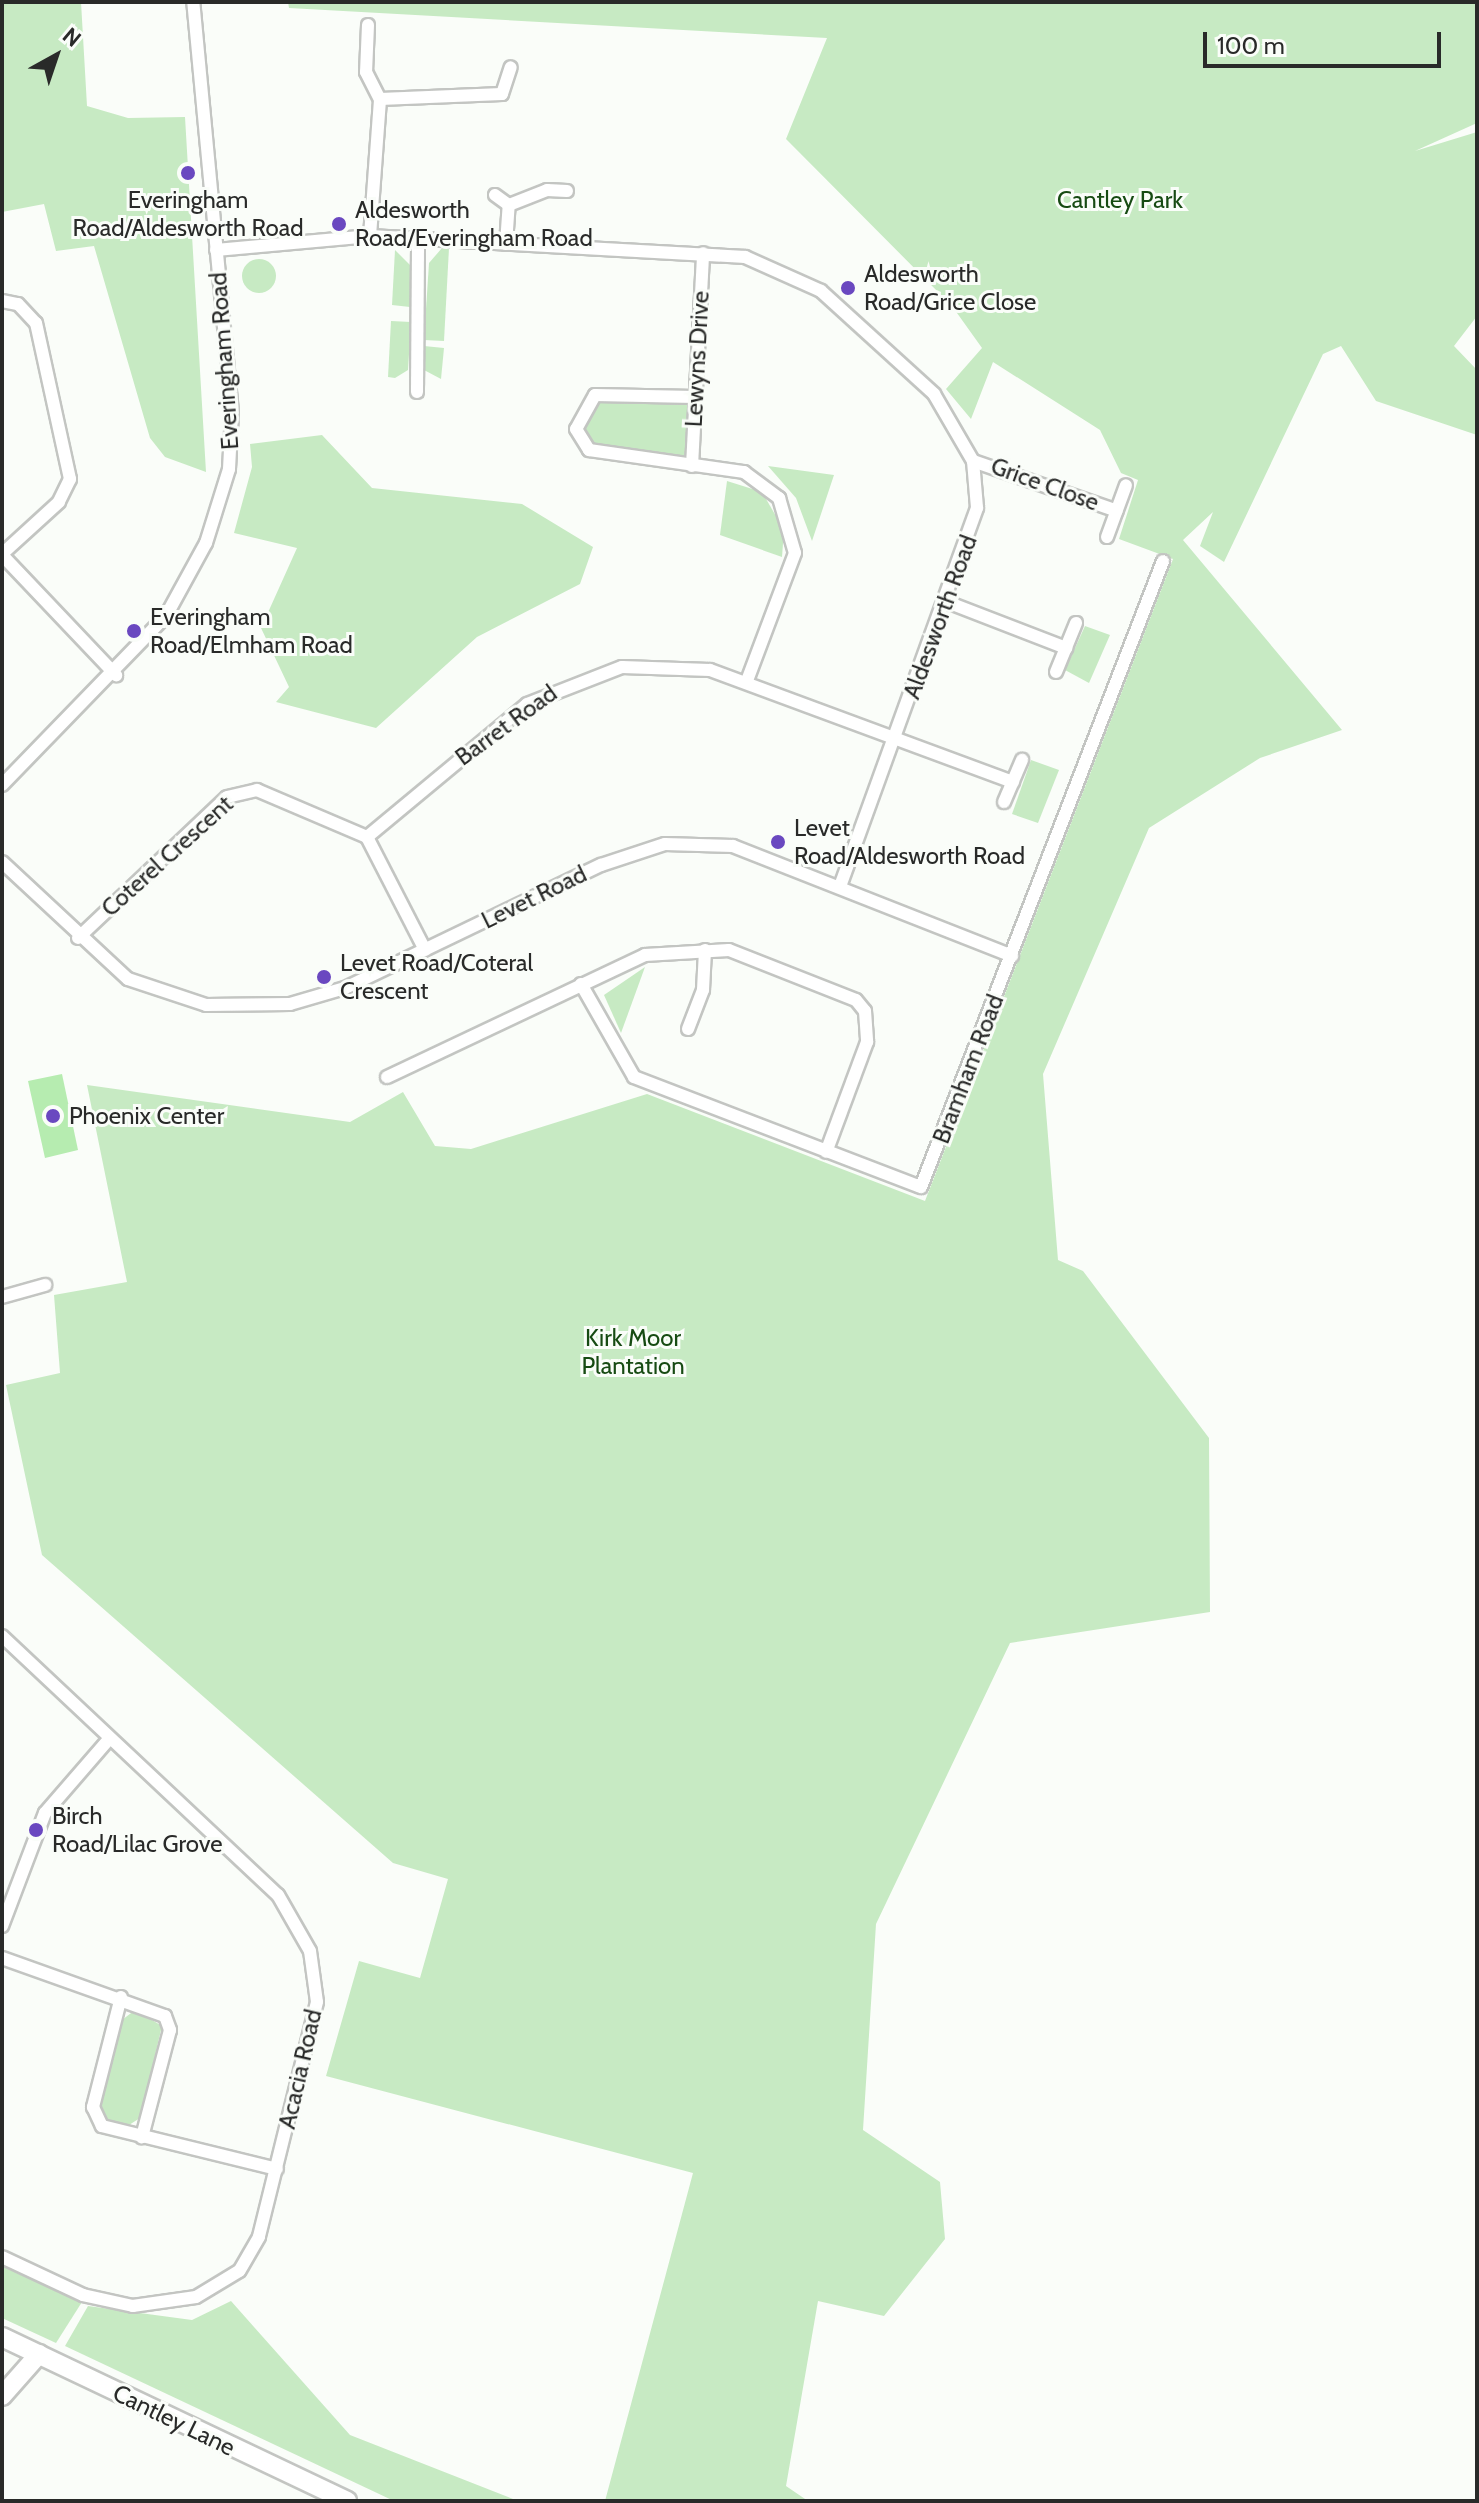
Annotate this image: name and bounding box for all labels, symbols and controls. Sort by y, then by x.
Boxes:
north arrow [16,16,96,96]
scale bar [1207,16,1445,66]
text: N [57,22,86,53]
text: 100 m [1217,31,1285,60]
marker: Everingham Road/Aldesworth Road [179,164,197,182]
place label: Everingham Road/Aldesworth Road [73,186,303,242]
park label: Cantley Park [1057,186,1183,214]
place label: Aldesworth Road/Everingham Road [355,196,593,252]
marker: Aldesworth Road/Everingham Road [330,215,348,233]
place label: Aldesworth Road/Grice Close [864,260,1036,316]
street label: Everingham Road [203,271,245,451]
marker: Aldesworth Road/Grice Close [839,279,857,297]
street label: Lewyns Drive [679,290,715,428]
street label: Grice Close [987,451,1103,517]
street label: Aldesworth Road [897,531,983,703]
place label: Everingham Road/Elmham Road [150,603,353,659]
marker: Everingham Road/Elmham Road [125,622,143,640]
street label: Barret Road [450,679,562,771]
street label: Coterel Crescent [95,789,239,923]
place label: Levet Road/Aldesworth Road [794,814,1025,870]
marker: Levet Road/Aldesworth Road [769,833,787,851]
street label: Levet Road [477,859,591,935]
place label: Levet Road/Coteral Crescent [340,949,533,1005]
marker: Levet Road/Coteral Crescent [315,968,333,986]
street label: Bramham Road [926,990,1010,1148]
place label: Phoenix Center [69,1102,224,1130]
marker: Phoenix Center [44,1107,62,1125]
park label: Kirk Moor Plantation [581,1324,685,1380]
place label: Birch Road/Lilac Grove [52,1802,223,1858]
marker: Birch Road/Lilac Grove [27,1821,45,1839]
street label: Acacia Road [272,2006,328,2132]
street label: Cantley Lane [108,2378,240,2462]

